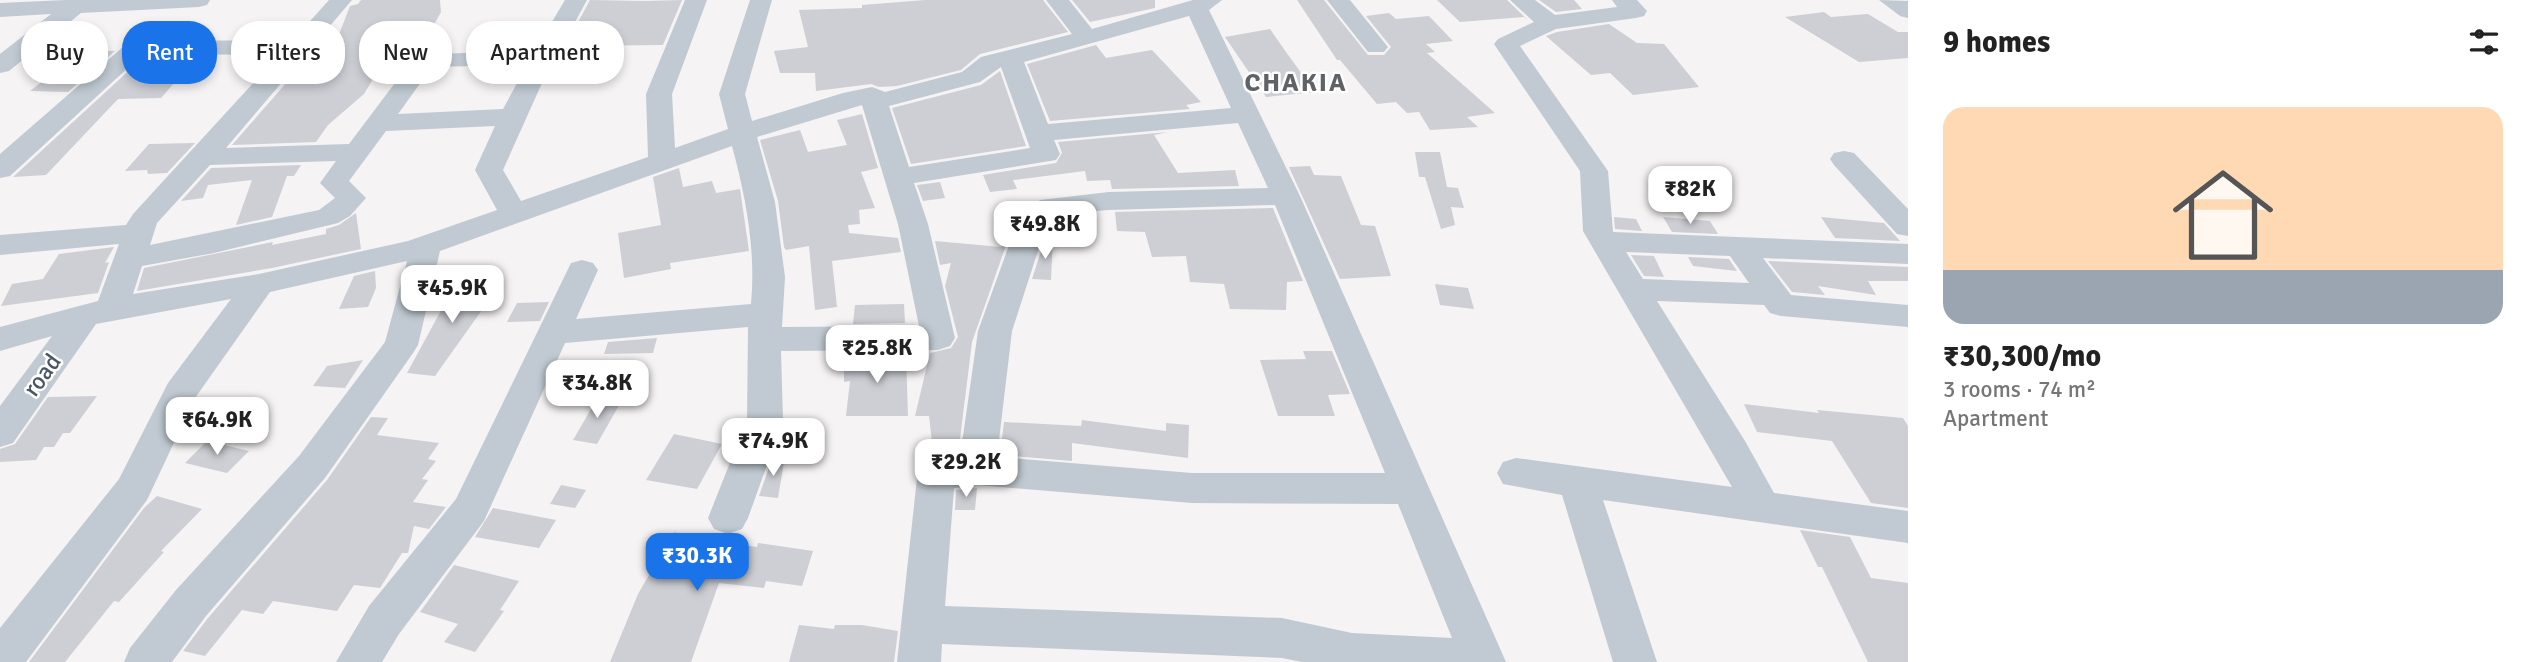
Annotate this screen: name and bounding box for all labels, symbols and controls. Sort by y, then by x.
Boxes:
chip: Buy [21,21,108,84]
chip: Rent [122,21,217,84]
chip: Filters [231,21,345,84]
chip: New [359,21,452,84]
chip: Apartment [466,21,624,84]
icon: filters [2465,23,2503,61]
text: 9 homes [1943,24,2050,61]
district label: CHAKIA [1244,67,1348,99]
icon: home [2160,152,2286,278]
pin: ₹82K [1649,166,1731,226]
text: ₹82K [1664,174,1716,203]
pin: ₹49.8K [988,202,1102,261]
text: ₹49.8K [1010,209,1080,238]
pin: ₹45.9K [395,266,509,325]
text: ₹45.9K [417,273,487,302]
pin: ₹25.8K [820,326,934,385]
text: ₹25.8K [842,333,912,362]
text: ₹30,300/mo [1943,338,2101,375]
street label: road [16,348,68,402]
pin: ₹34.8K [540,360,654,420]
text: ₹34.8K [562,368,632,397]
text: 3 rooms · 74 m² [1943,375,2096,404]
pin: ₹64.9K [160,398,274,457]
text: Apartment [1943,404,2048,433]
text: ₹64.9K [182,405,252,434]
pin: ₹74.9K [716,419,830,478]
text: ₹74.9K [738,426,808,455]
pin: ₹29.2K [909,440,1023,499]
text: ₹29.2K [931,447,1001,476]
pin: ₹30.3K [640,534,754,593]
text: ₹30.3K [662,541,732,570]

